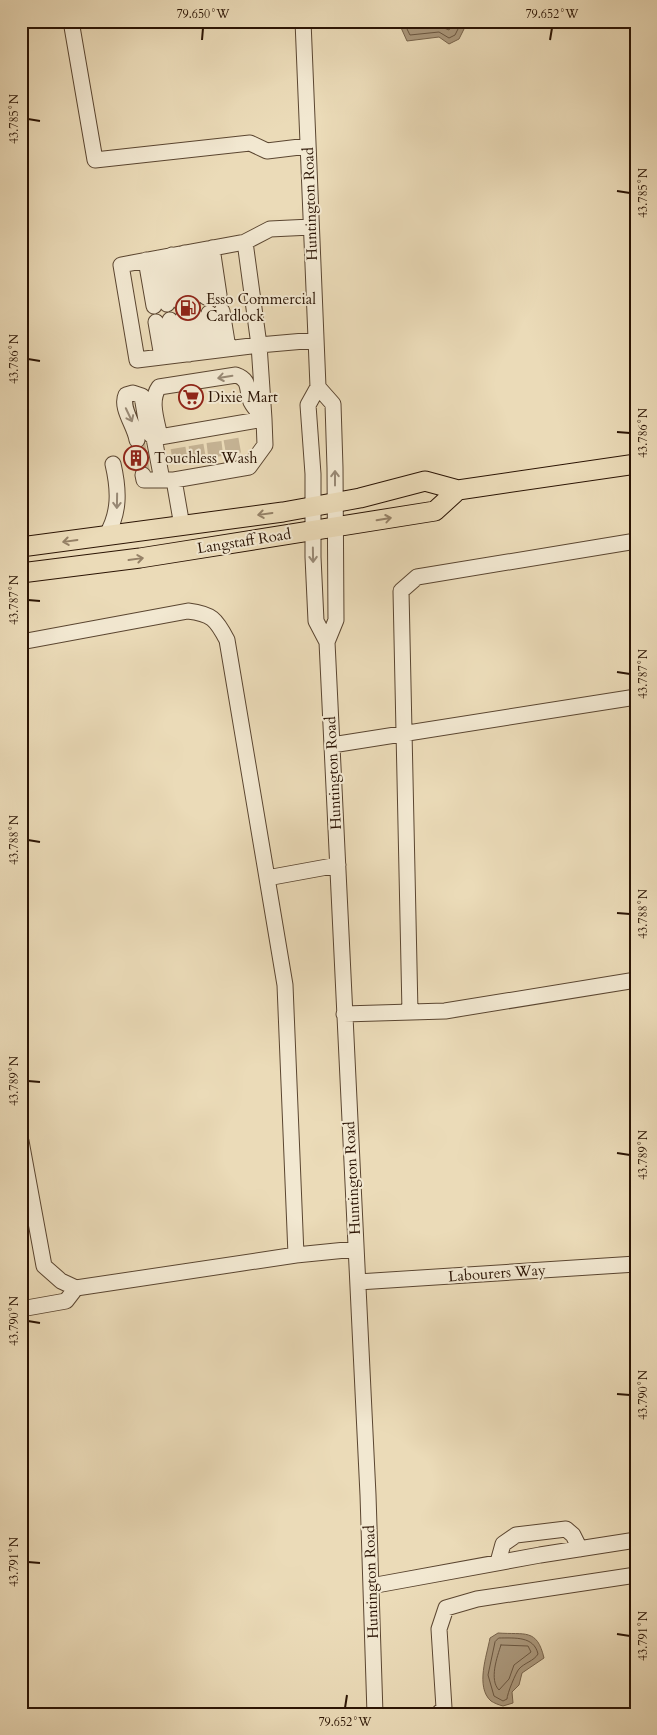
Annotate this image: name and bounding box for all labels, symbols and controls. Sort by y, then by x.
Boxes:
text: 79.650°W [176,6,230,22]
text: 79.652°W [525,6,579,22]
text: 43.785°N [6,93,22,144]
street label: Huntington Road [298,147,322,261]
text: 43.785°N [635,167,651,218]
place label: Esso Commercial Cardlock [206,289,316,326]
fuel station icon: Esso Commercial Cardlock [175,295,201,321]
text: 43.786°N [6,333,22,384]
one-way arrow [218,372,234,382]
supermarket icon: Dixie Mart [178,384,204,410]
place label: Dixie Mart [208,387,278,407]
one-way arrow [125,407,134,422]
text: 43.786°N [635,407,651,458]
building icon: Touchless Wash [123,445,149,471]
place label: Touchless Wash [154,448,258,468]
one-way arrow [331,470,340,486]
one-way arrow [112,493,122,509]
one-way arrow [258,509,274,519]
one-way arrow [375,514,391,524]
street label: Langstaff Road [196,524,292,558]
one-way arrow [62,537,78,547]
one-way arrow [308,546,318,562]
one-way arrow [127,553,143,563]
text: 43.787°N [6,574,22,625]
text: 43.787°N [635,648,651,699]
street label: Huntington Road [320,716,346,830]
text: 43.788°N [6,814,22,865]
text: 43.788°N [635,888,651,939]
text: 43.789°N [6,1055,22,1106]
street label: Huntington Road [339,1121,365,1235]
text: 43.789°N [635,1129,651,1180]
street label: Labourers Way [448,1260,547,1286]
text: 43.790°N [6,1295,22,1346]
text: 43.790°N [635,1369,651,1420]
street label: Huntington Road [359,1525,383,1639]
text: 43.791°N [6,1536,22,1587]
text: 43.791°N [635,1610,651,1661]
text: 79.652°W [318,1714,372,1730]

